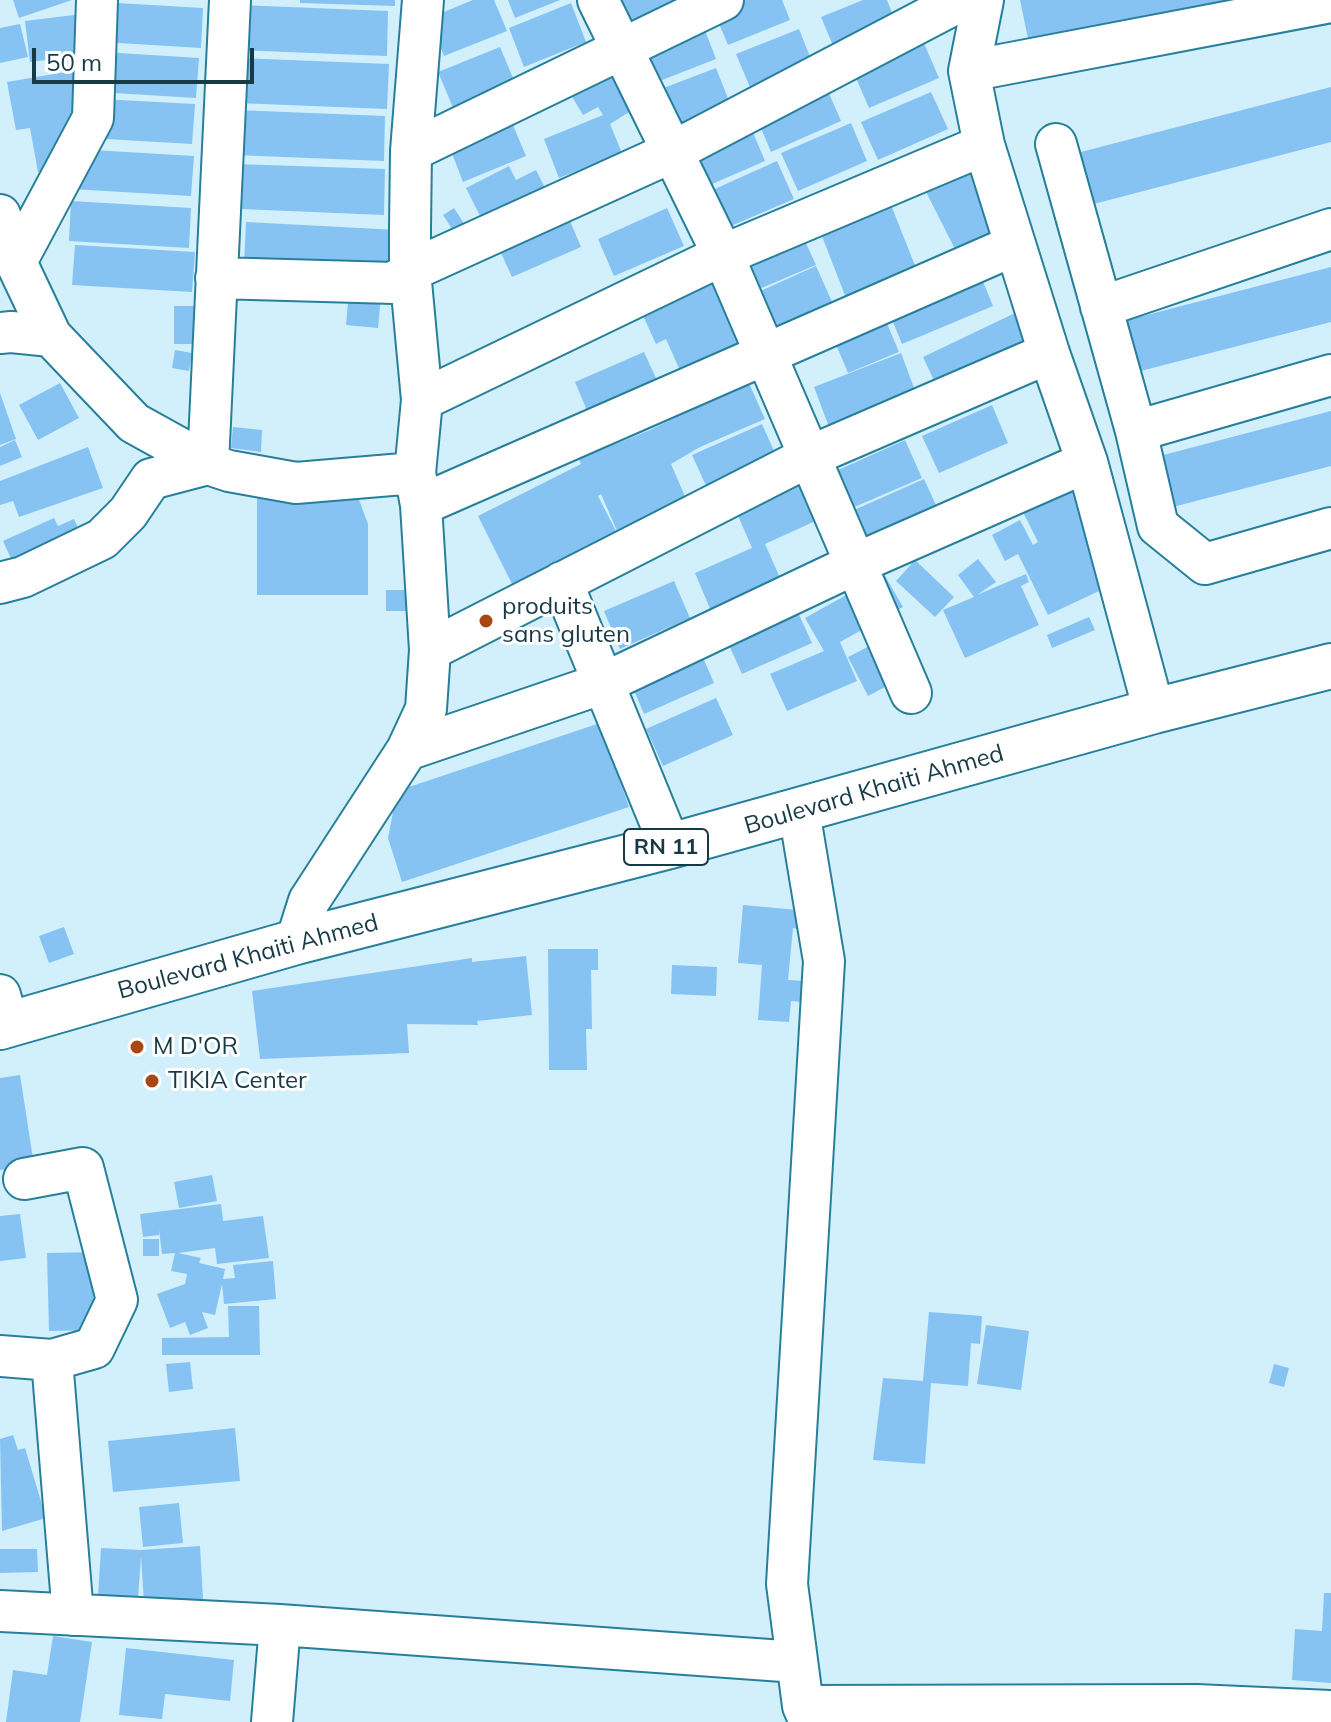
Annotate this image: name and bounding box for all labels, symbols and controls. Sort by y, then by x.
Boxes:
scale bar [36,32,258,82]
text: 50 m [46,47,102,77]
place label: produits sans gluten [502,593,630,649]
marker: produits sans gluten [477,612,495,630]
street label: Boulevard Khaiti Ahmed [741,739,1007,841]
road number: RN 11 [624,829,708,865]
street label: Boulevard Khaiti Ahmed [115,908,381,1006]
place label: M D'OR [153,1033,238,1061]
marker: M D'OR [128,1038,146,1056]
place label: TIKIA Center [168,1067,307,1095]
marker: TIKIA Center [143,1072,161,1090]

